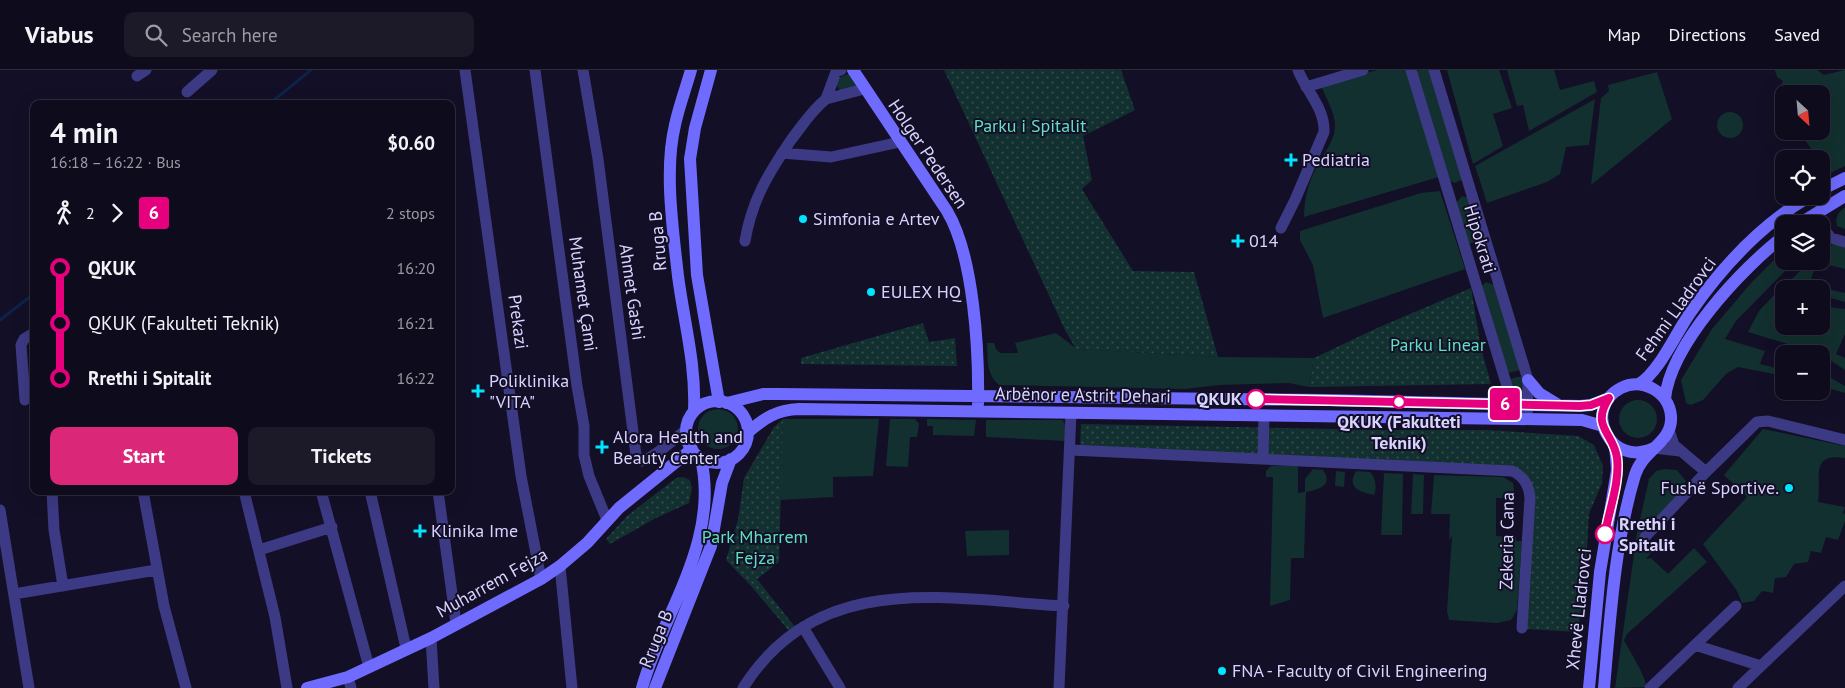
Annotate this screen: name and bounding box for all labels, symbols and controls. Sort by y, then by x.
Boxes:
search box [124,12,474,57]
text: Viabus [25,19,94,50]
icon: search [142,21,170,49]
text: Search here [182,23,278,47]
text: Map [1608,23,1640,46]
text: Directions [1668,23,1746,46]
text: Saved [1774,23,1820,46]
north arrow [1775,85,1830,140]
map controls [1775,85,1830,400]
street label: Holger Pedersen [883,95,973,213]
text: 4 min [50,114,118,151]
park label: Parku i Spitalit [974,114,1086,137]
text: $0.60 [387,131,435,155]
place label: Pediatria [1302,148,1370,171]
button: locate [1775,150,1830,205]
text: 16:18 – 16:22 · Bus [50,152,181,172]
marker: Pediatria [1284,153,1298,167]
icon: walk [50,199,78,227]
icon: forward [103,199,131,227]
text: 6 [149,201,159,224]
street label: Hipokrati [1459,202,1502,276]
text: 2 [86,203,95,223]
text: 2 stops [386,203,435,223]
place label: Simfonia e Artev [813,207,940,230]
street label: Rruga B [643,210,672,272]
marker: Simfonia e Artev [797,213,809,225]
button: layers [1775,215,1830,270]
place label: 014 [1249,229,1279,252]
marker: 014 [1231,234,1245,248]
street label: Muhamet Çami [564,235,603,353]
street label: Ahmet Gashi [614,242,651,342]
street label: Fehmi Lladrovci [1630,252,1721,365]
text: QKUK [88,256,136,280]
text: 16:20 [397,258,435,278]
place label: EULEX HQ [881,280,962,303]
button: + [1775,280,1830,335]
marker: EULEX HQ [865,286,877,298]
street label: Prekazi [503,293,534,351]
text: QKUK (Fakulteti Teknik) [88,311,279,335]
text: 16:21 [397,313,435,333]
park label: Parku Linear [1390,333,1486,356]
button: − [1775,345,1830,400]
text: Rrethi i Spitalit [88,366,211,390]
text: 16:22 [397,368,435,388]
place label: Poliklinika "VITA" [489,369,569,413]
street label: Arbënor e Astrit Dehari [995,381,1171,408]
marker: Poliklinika "VITA" [471,384,485,398]
place label: QKUK [1196,387,1242,410]
line badge: 6 [1489,388,1521,420]
marker: QKUK [1246,389,1266,409]
text: 6 [1500,392,1510,415]
marker: QKUK (Fakulteti Teknik) [1392,395,1406,409]
place label: QKUK (Fakulteti Teknik) [1337,410,1461,454]
place label: Alora Health and Beauty Center [613,425,743,469]
button: Start [50,427,238,485]
button: Tickets [248,427,435,485]
marker: Alora Health and Beauty Center [595,440,609,454]
place label: Fushë Sportive. [1661,476,1779,499]
marker: Fushë Sportive. [1783,482,1795,494]
street label: Zekeria Cana [1494,492,1519,590]
place label: Rrethi i Spitalit [1619,512,1676,556]
place label: Klinika Ime [431,519,518,542]
marker: Klinika Ime [413,524,427,538]
marker: Rrethi i Spitalit [1595,524,1615,544]
park label: Park Mharrem Fejza [702,525,808,569]
street label: Muharrem Fejza [432,543,551,623]
street label: Xhevë Lladrovci [1561,547,1596,671]
street label: Rruga B [634,607,677,671]
place label: FNA - Faculty of Civil Engineering [1232,659,1487,682]
marker: FNA - Faculty of Civil Engineering [1216,665,1228,677]

